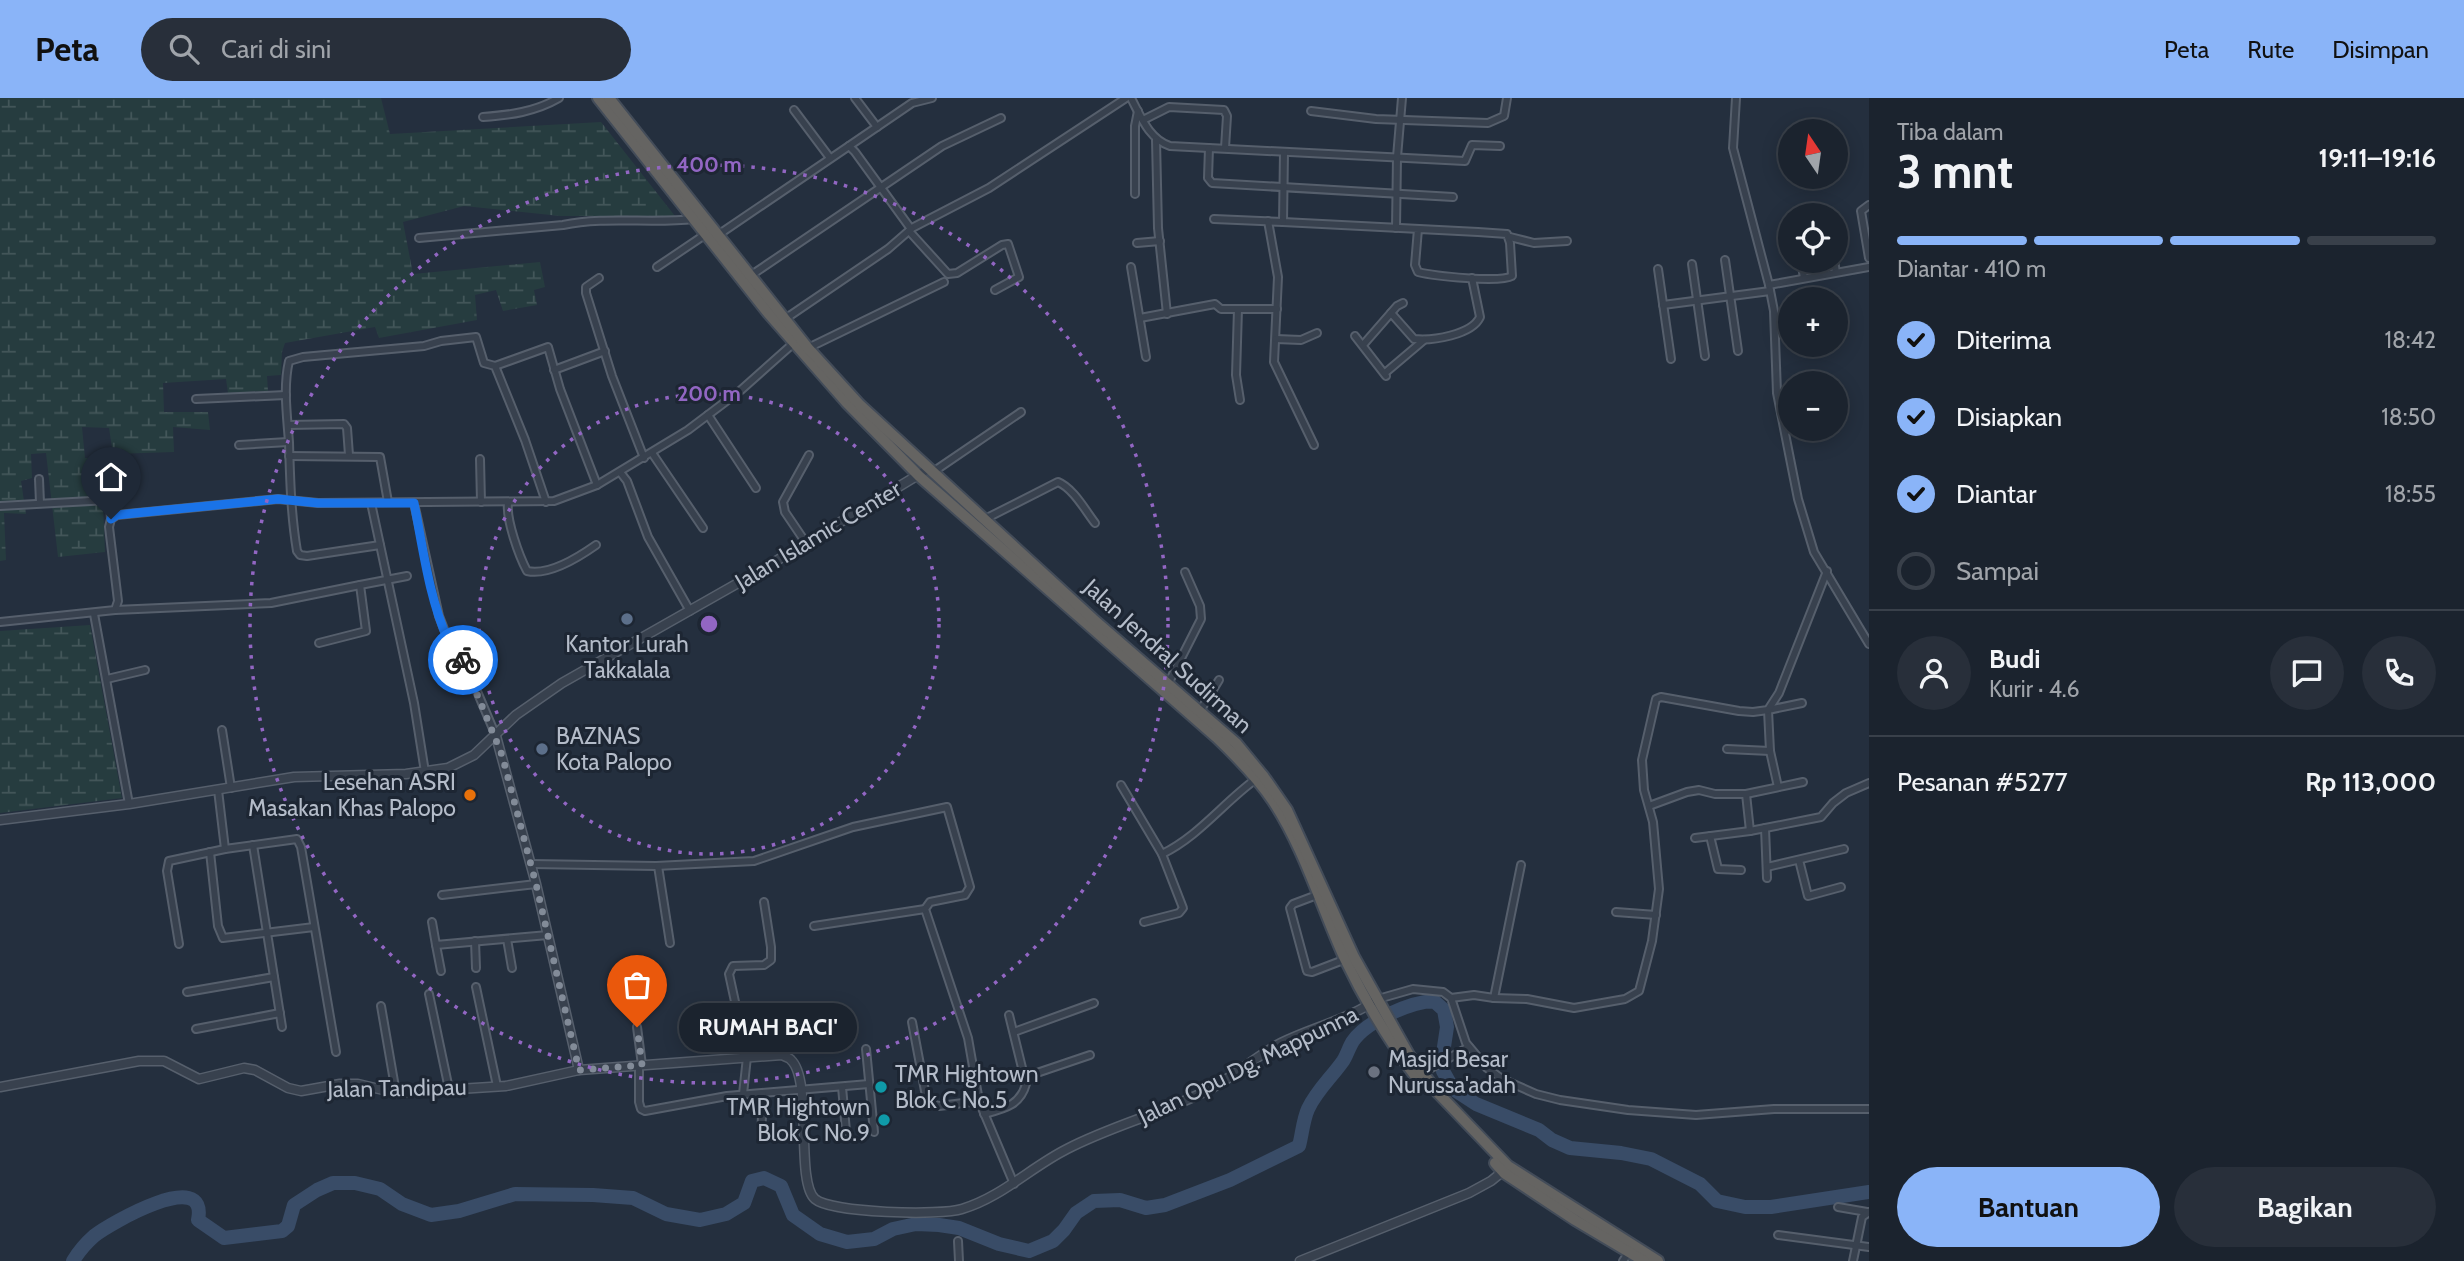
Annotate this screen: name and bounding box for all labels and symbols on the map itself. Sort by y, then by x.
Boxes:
north arrow [1778,119,1848,189]
text: 400 m [676,152,742,177]
text: 200 m [677,381,741,406]
pin [81,447,141,519]
street label: Jalan Islamic Center [729,474,907,596]
street label: Jalan Jendral Sudirman [1077,572,1258,739]
marker: Kantor Lurah Takkalala [619,611,635,627]
centre of rings [697,612,721,636]
courier [428,625,498,695]
place label: Kantor Lurah Takkalala [565,630,689,684]
place label: BAZNAS Kota Palopo [556,722,672,776]
marker: BAZNAS Kota Palopo [534,741,550,757]
place label: Lesehan ASRI Masakan Khas Palopo [248,768,456,822]
marker: Lesehan ASRI Masakan Khas Palopo [462,787,478,803]
pin [607,955,667,1027]
street label: Jalan Opu Dg. Mappunna [1133,1000,1362,1131]
callout: RUMAH BACI' [679,1002,858,1052]
place label: Masjid Besar Nurussa'adah [1388,1045,1516,1099]
place label: TMR Hightown Blok C No.5 [895,1060,1039,1114]
marker: Masjid Besar Nurussa'adah [1366,1064,1382,1080]
street label: Jalan Tandipau [326,1073,467,1103]
marker: TMR Hightown Blok C No.5 [873,1079,889,1095]
place label: TMR Hightown Blok C No.9 [726,1093,870,1147]
marker: TMR Hightown Blok C No.9 [876,1112,892,1128]

